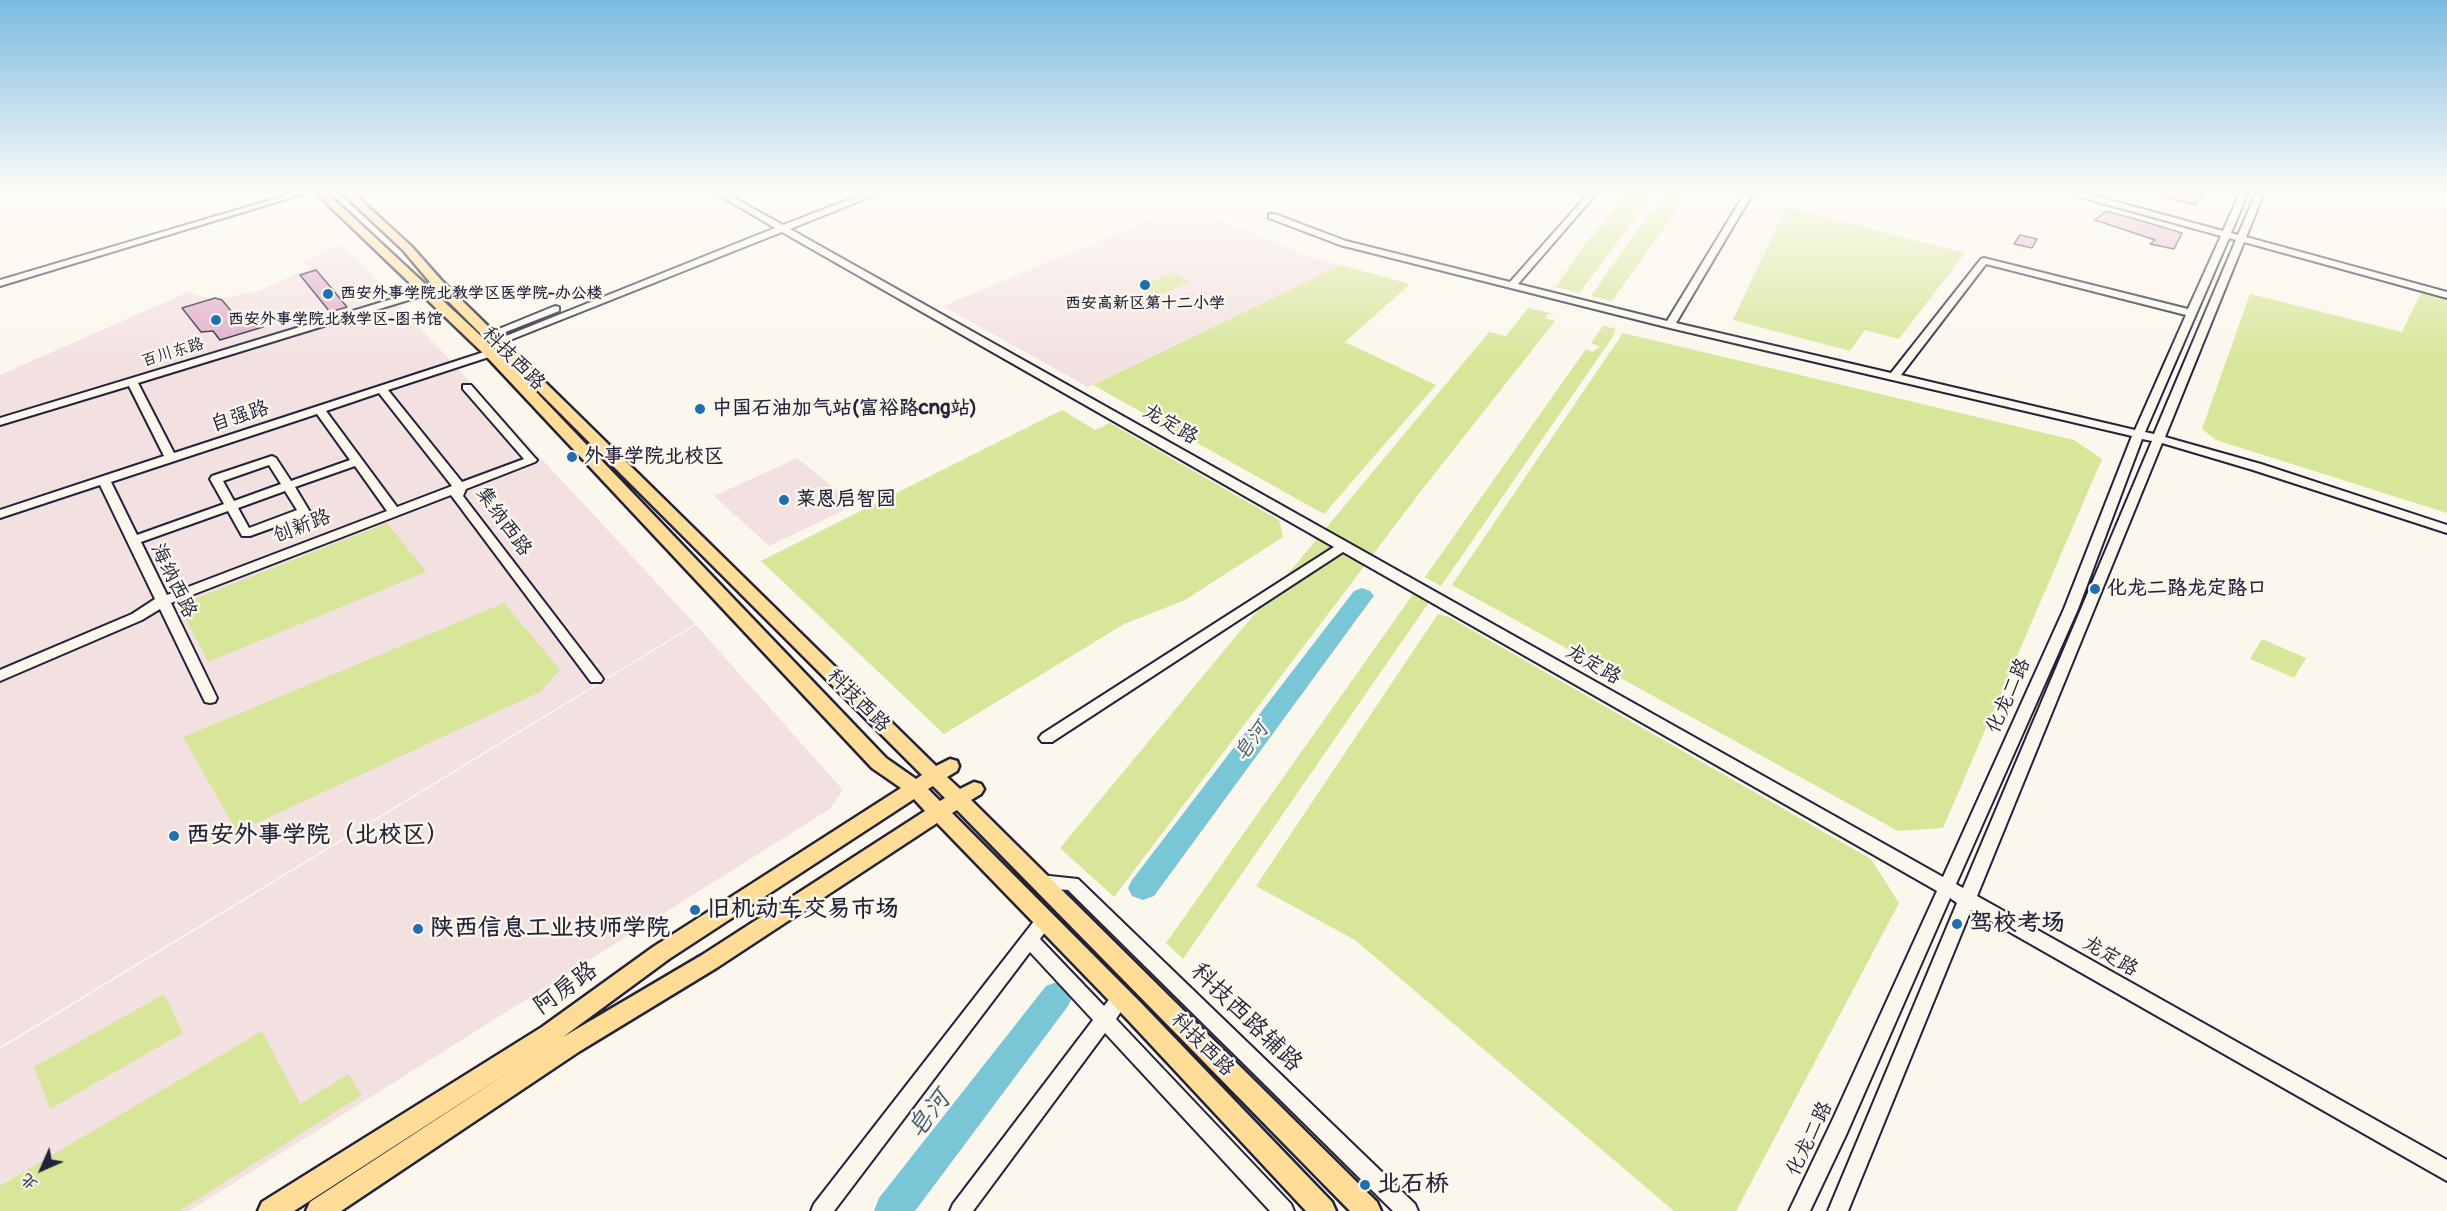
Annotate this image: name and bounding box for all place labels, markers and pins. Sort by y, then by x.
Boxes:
marker: 西安高新区第十二小学 [1138,278,1152,292]
place label: 西安外事学院北教学区医学院-办公楼 [340,284,603,304]
marker: 西安外事学院北教学区医学院-办公楼 [321,287,335,301]
place label: 西安高新区第十二小学 [1065,294,1225,314]
place label: 西安外事学院北教学区-图书馆 [228,310,443,330]
marker: 西安外事学院北教学区-图书馆 [209,313,223,327]
place label: 中国石油加气站(富裕路cng站) [712,397,977,421]
marker: 中国石油加气站(富裕路cng站) [693,402,707,416]
place label: 外事学院北校区 [584,445,724,469]
marker: 外事学院北校区 [565,450,579,464]
place label: 莱恩启智园 [796,488,896,512]
marker: 莱恩启智园 [777,493,791,507]
place label: 化龙二路龙定路口 [2107,577,2267,601]
marker: 化龙二路龙定路口 [2088,582,2102,596]
place label: 西安外事学院（北校区） [186,822,450,850]
marker: 西安外事学院（北校区） [167,829,181,843]
place label: 旧机动车交易市场 [707,896,899,924]
marker: 旧机动车交易市场 [688,903,702,917]
place label: 驾校考场 [1969,910,2065,938]
place label: 陕西信息工业技师学院 [430,915,670,943]
marker: 驾校考场 [1950,917,1964,931]
marker: 陕西信息工业技师学院 [411,922,425,936]
place label: 北石桥 [1377,1171,1449,1199]
marker: 北石桥 [1358,1178,1372,1192]

